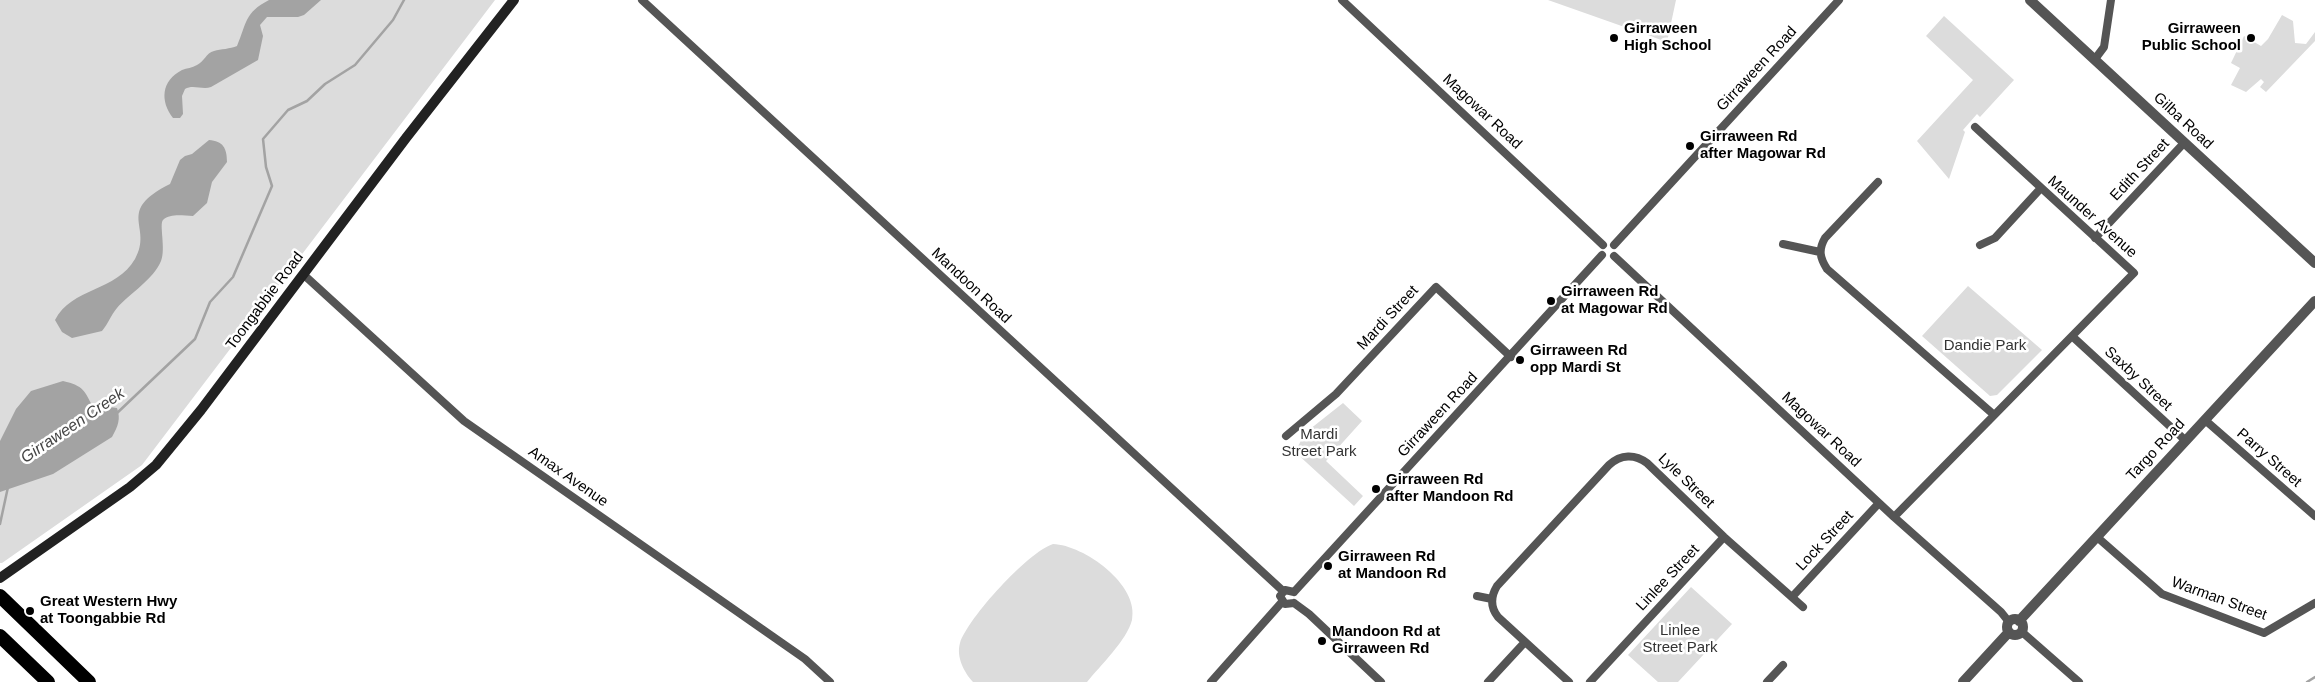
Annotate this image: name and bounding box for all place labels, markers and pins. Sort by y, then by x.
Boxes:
place label: Girraween High School [1624,20,1711,55]
place label: Girraween Public School [2142,20,2241,55]
marker: Girraween High School [1608,32,1620,44]
marker: Girraween Public School [2245,32,2257,44]
place label: Girraween Rd after Magowar Rd [1700,128,1826,163]
marker: Girraween Rd after Magowar Rd [1684,140,1696,152]
place label: Girraween Rd at Magowar Rd [1561,283,1668,318]
marker: Girraween Rd at Magowar Rd [1545,295,1557,307]
place label: Girraween Rd opp Mardi St [1530,342,1628,377]
marker: Girraween Rd opp Mardi St [1514,354,1526,366]
place label: Girraween Rd after Mandoon Rd [1386,471,1513,506]
marker: Girraween Rd after Mandoon Rd [1370,483,1382,495]
place label: Girraween Rd at Mandoon Rd [1338,548,1446,583]
marker: Girraween Rd at Mandoon Rd [1322,560,1334,572]
place label: Great Western Hwy at Toongabbie Rd [40,593,177,628]
marker: Great Western Hwy at Toongabbie Rd [24,605,36,617]
place label: Mandoon Rd at Girraween Rd [1332,623,1440,658]
marker: Mandoon Rd at Girraween Rd [1316,635,1328,647]

